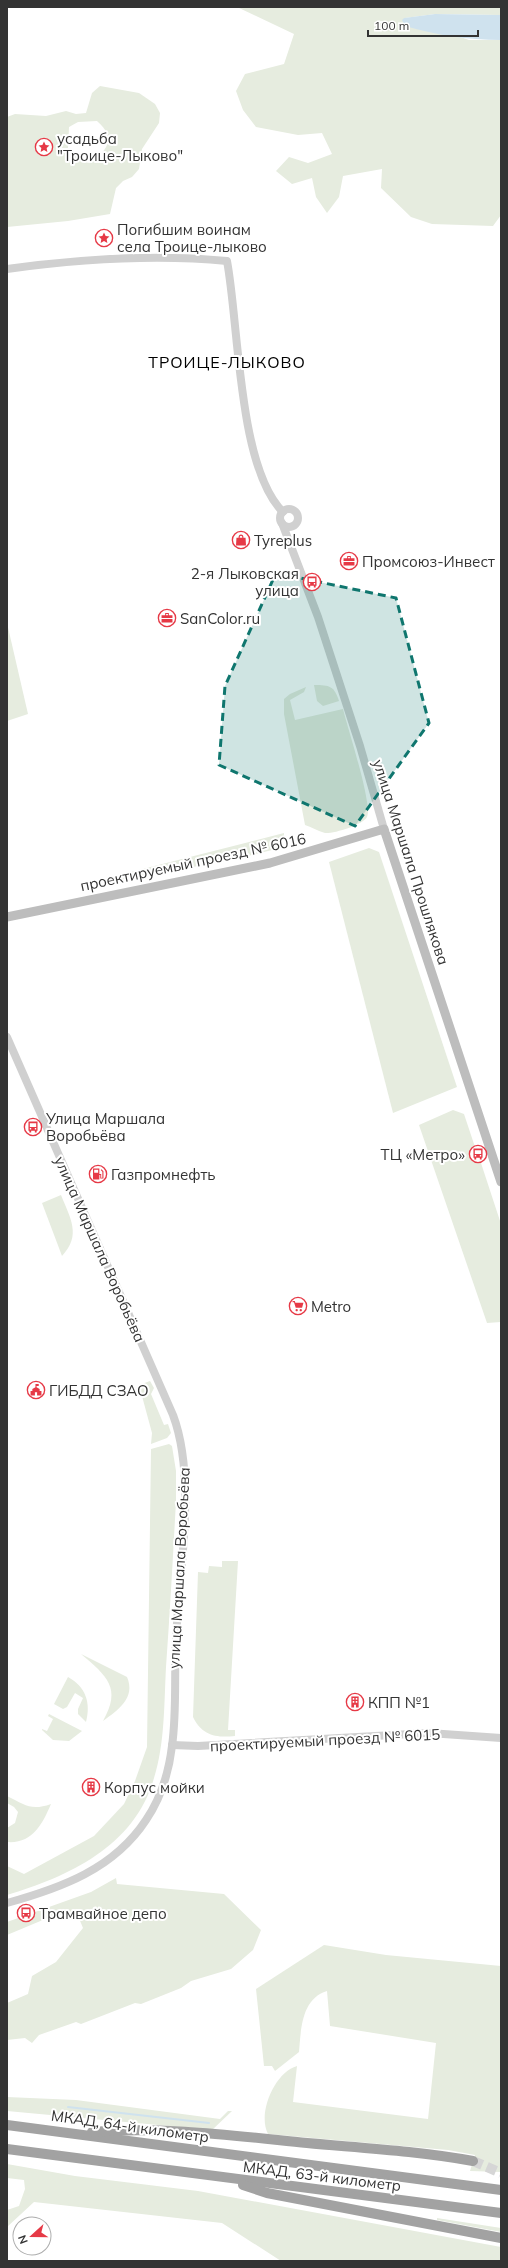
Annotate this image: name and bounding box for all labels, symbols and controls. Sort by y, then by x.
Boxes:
scale bar [368,12,478,38]
text: 100 m [374,18,409,33]
place label: усадьба "Троице-Лыково" [57,129,183,165]
place icon: усадьба "Троице-Лыково" [34,137,54,157]
place label: Погибшим воинам села Троице-лыково [117,220,267,256]
place icon: Погибшим воинам села Троице-лыково [94,228,114,248]
district label: ТРОИЦЕ-ЛЫКОВО [148,352,306,372]
shop icon: Tyreplus [231,530,251,550]
place label: Tyreplus [254,531,312,550]
office icon: Промсоюз-Инвест [339,551,359,571]
place label: Промсоюз-Инвест [362,552,495,571]
place label: 2-я Лыковская улица [191,564,299,600]
bus stop icon: 2-я Лыковская улица [302,572,322,592]
office icon: SanColor.ru [157,608,177,628]
place label: SanColor.ru [180,609,260,628]
street label: улица Маршала Прошлякова [369,757,453,967]
street label: проектируемый проезд № 6016 [78,829,308,895]
place label: Улица Маршала Воробьёва [45,1109,165,1145]
bus stop icon: Улица Маршала Воробьёва [23,1117,43,1137]
bus stop icon: ТЦ «Метро» [468,1144,488,1164]
place label: ТЦ «Метро» [381,1145,465,1164]
street label: улица Маршала Воробьёва [50,1153,150,1345]
fuel station icon: Газпромнефть [88,1164,108,1184]
place label: Газпромнефть [111,1165,216,1184]
supermarket icon: Metro [288,1296,308,1316]
place label: Metro [311,1297,351,1316]
public building icon: ГИБДД СЗАО [26,1380,46,1400]
place label: ГИБДД СЗАО [49,1381,149,1400]
street label: улица Маршала Воробьёва [164,1467,194,1669]
building icon: КПП №1 [345,1692,365,1712]
place label: КПП №1 [368,1693,430,1712]
street label: проектируемый проезд № 6015 [209,1724,441,1756]
building icon: Корпус мойки [81,1777,101,1797]
place label: Корпус мойки [104,1778,205,1797]
bus stop icon: Трамвайное депо [16,1903,36,1923]
place label: Трамвайное депо [39,1904,167,1923]
street label: МКАД, 64-й километр [50,2106,210,2146]
street label: МКАД, 63-й километр [242,2157,402,2195]
north arrow [12,2216,52,2256]
text: N [15,2233,31,2246]

